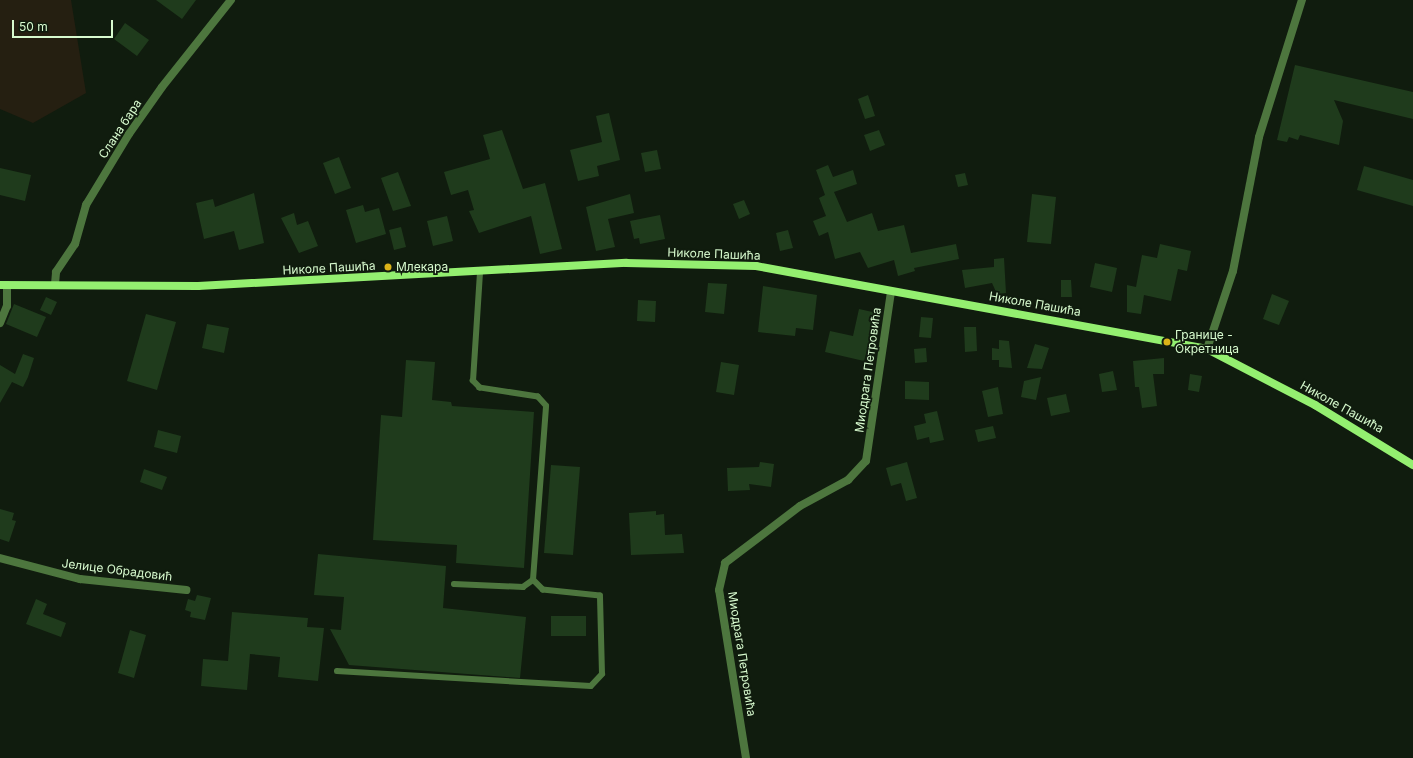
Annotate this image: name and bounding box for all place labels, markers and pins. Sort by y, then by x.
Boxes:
place label: Млекара [396,260,448,274]
marker: Млекара [383,262,393,272]
place label: Границе - Окретница [1175,328,1239,356]
marker: Границе - Окретница [1162,337,1172,347]

